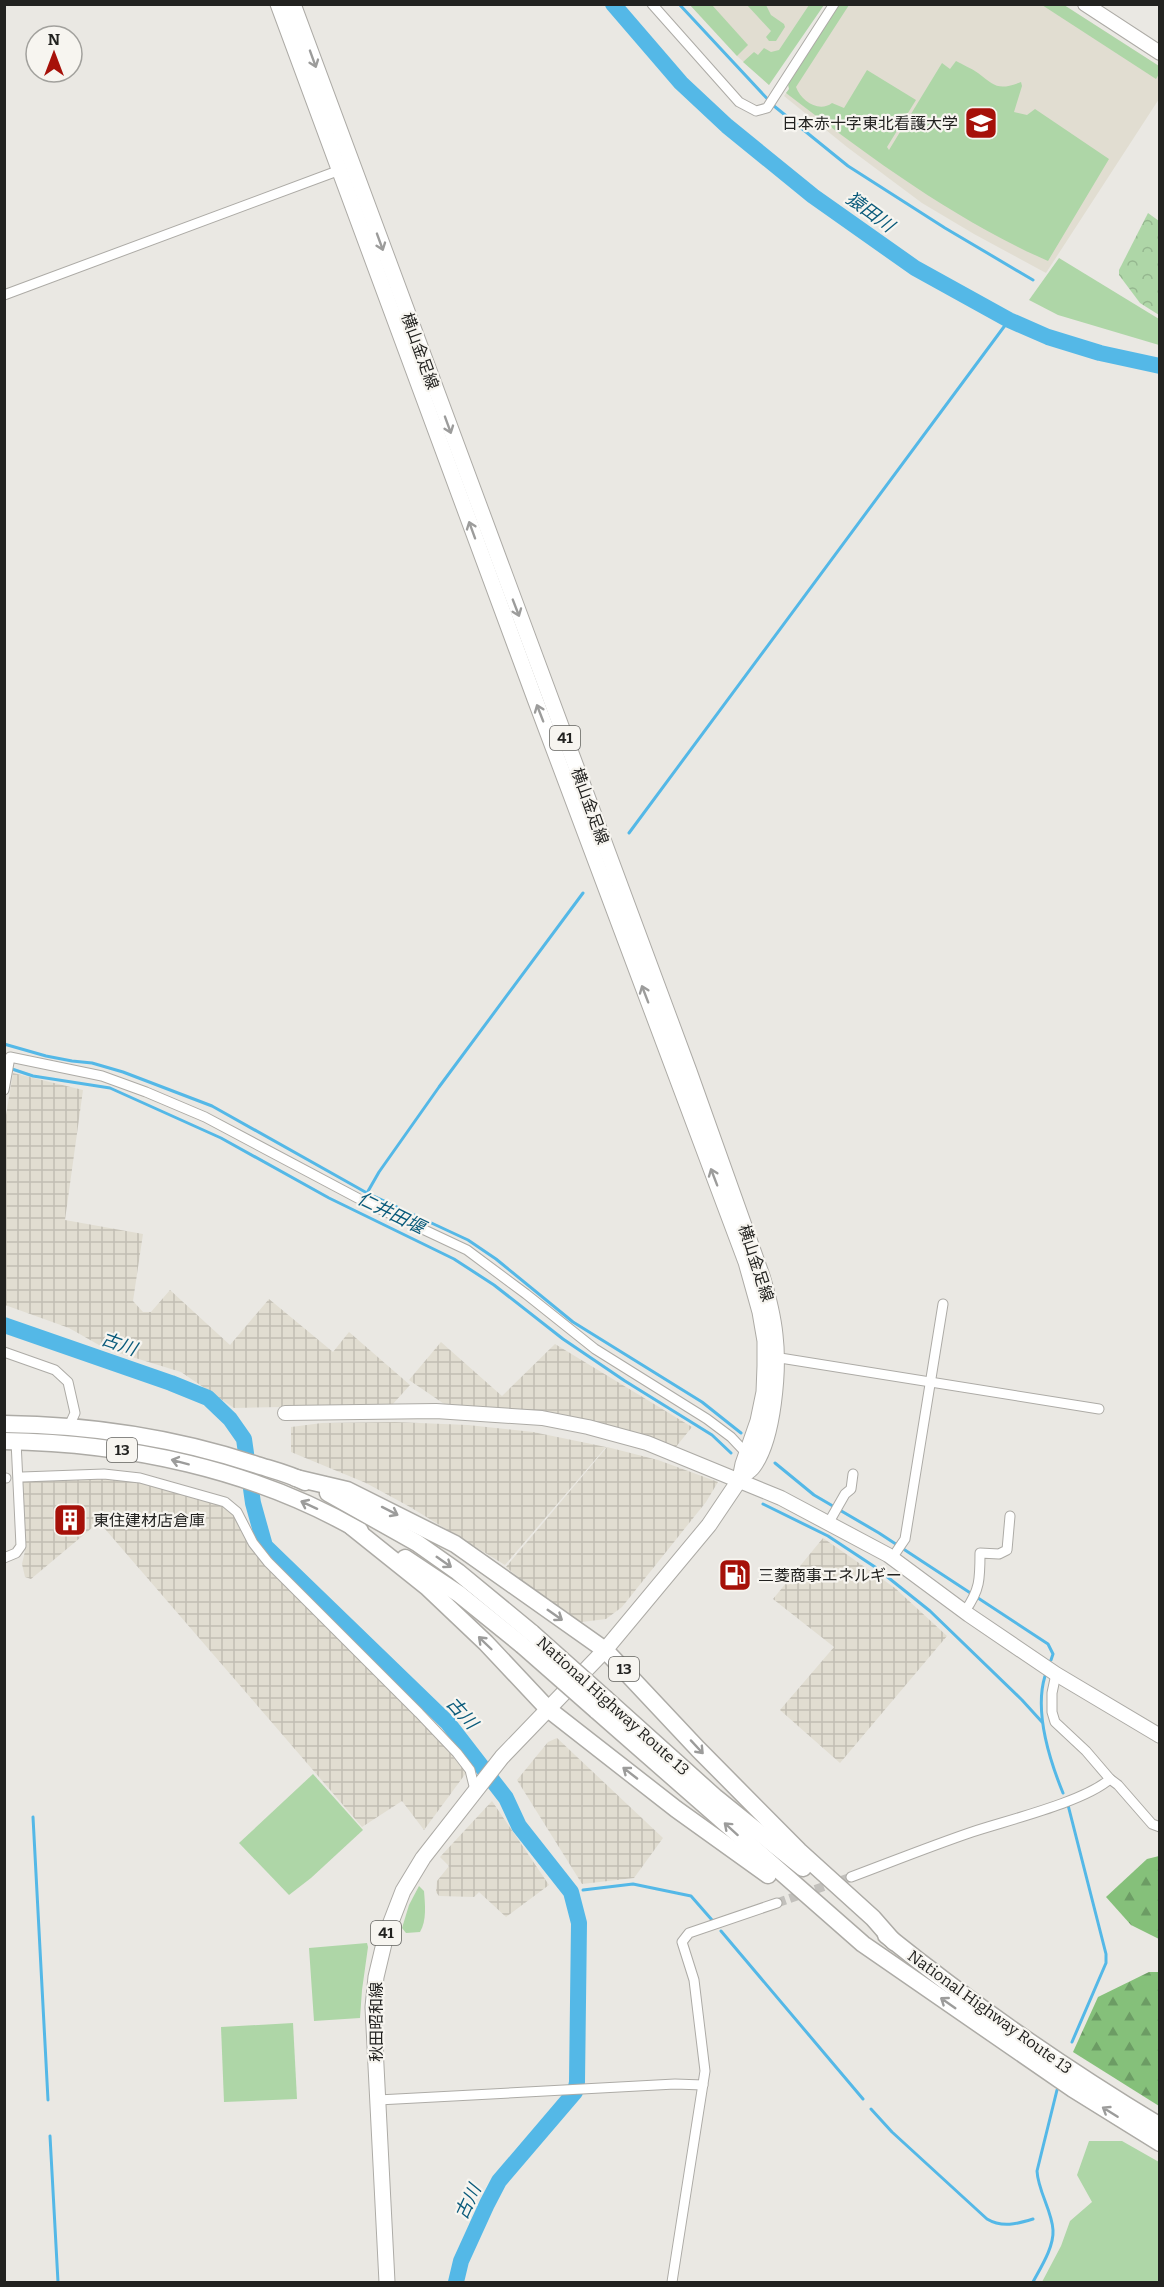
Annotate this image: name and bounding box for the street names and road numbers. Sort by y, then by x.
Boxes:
street label: 横山金足線 [397,310,443,392]
road number: 41 [550,726,580,750]
street label: 横山金足線 [567,765,613,847]
street label: 横山金足線 [735,1222,777,1304]
road number: 13 [107,1438,137,1462]
street label: National Highway Route 13 [533,1633,693,1779]
road number: 13 [609,1657,639,1681]
road number: 41 [371,1921,401,1945]
street label: National Highway Route 13 [904,1946,1076,2078]
street label: 秋田昭和線 [367,1982,386,2062]

